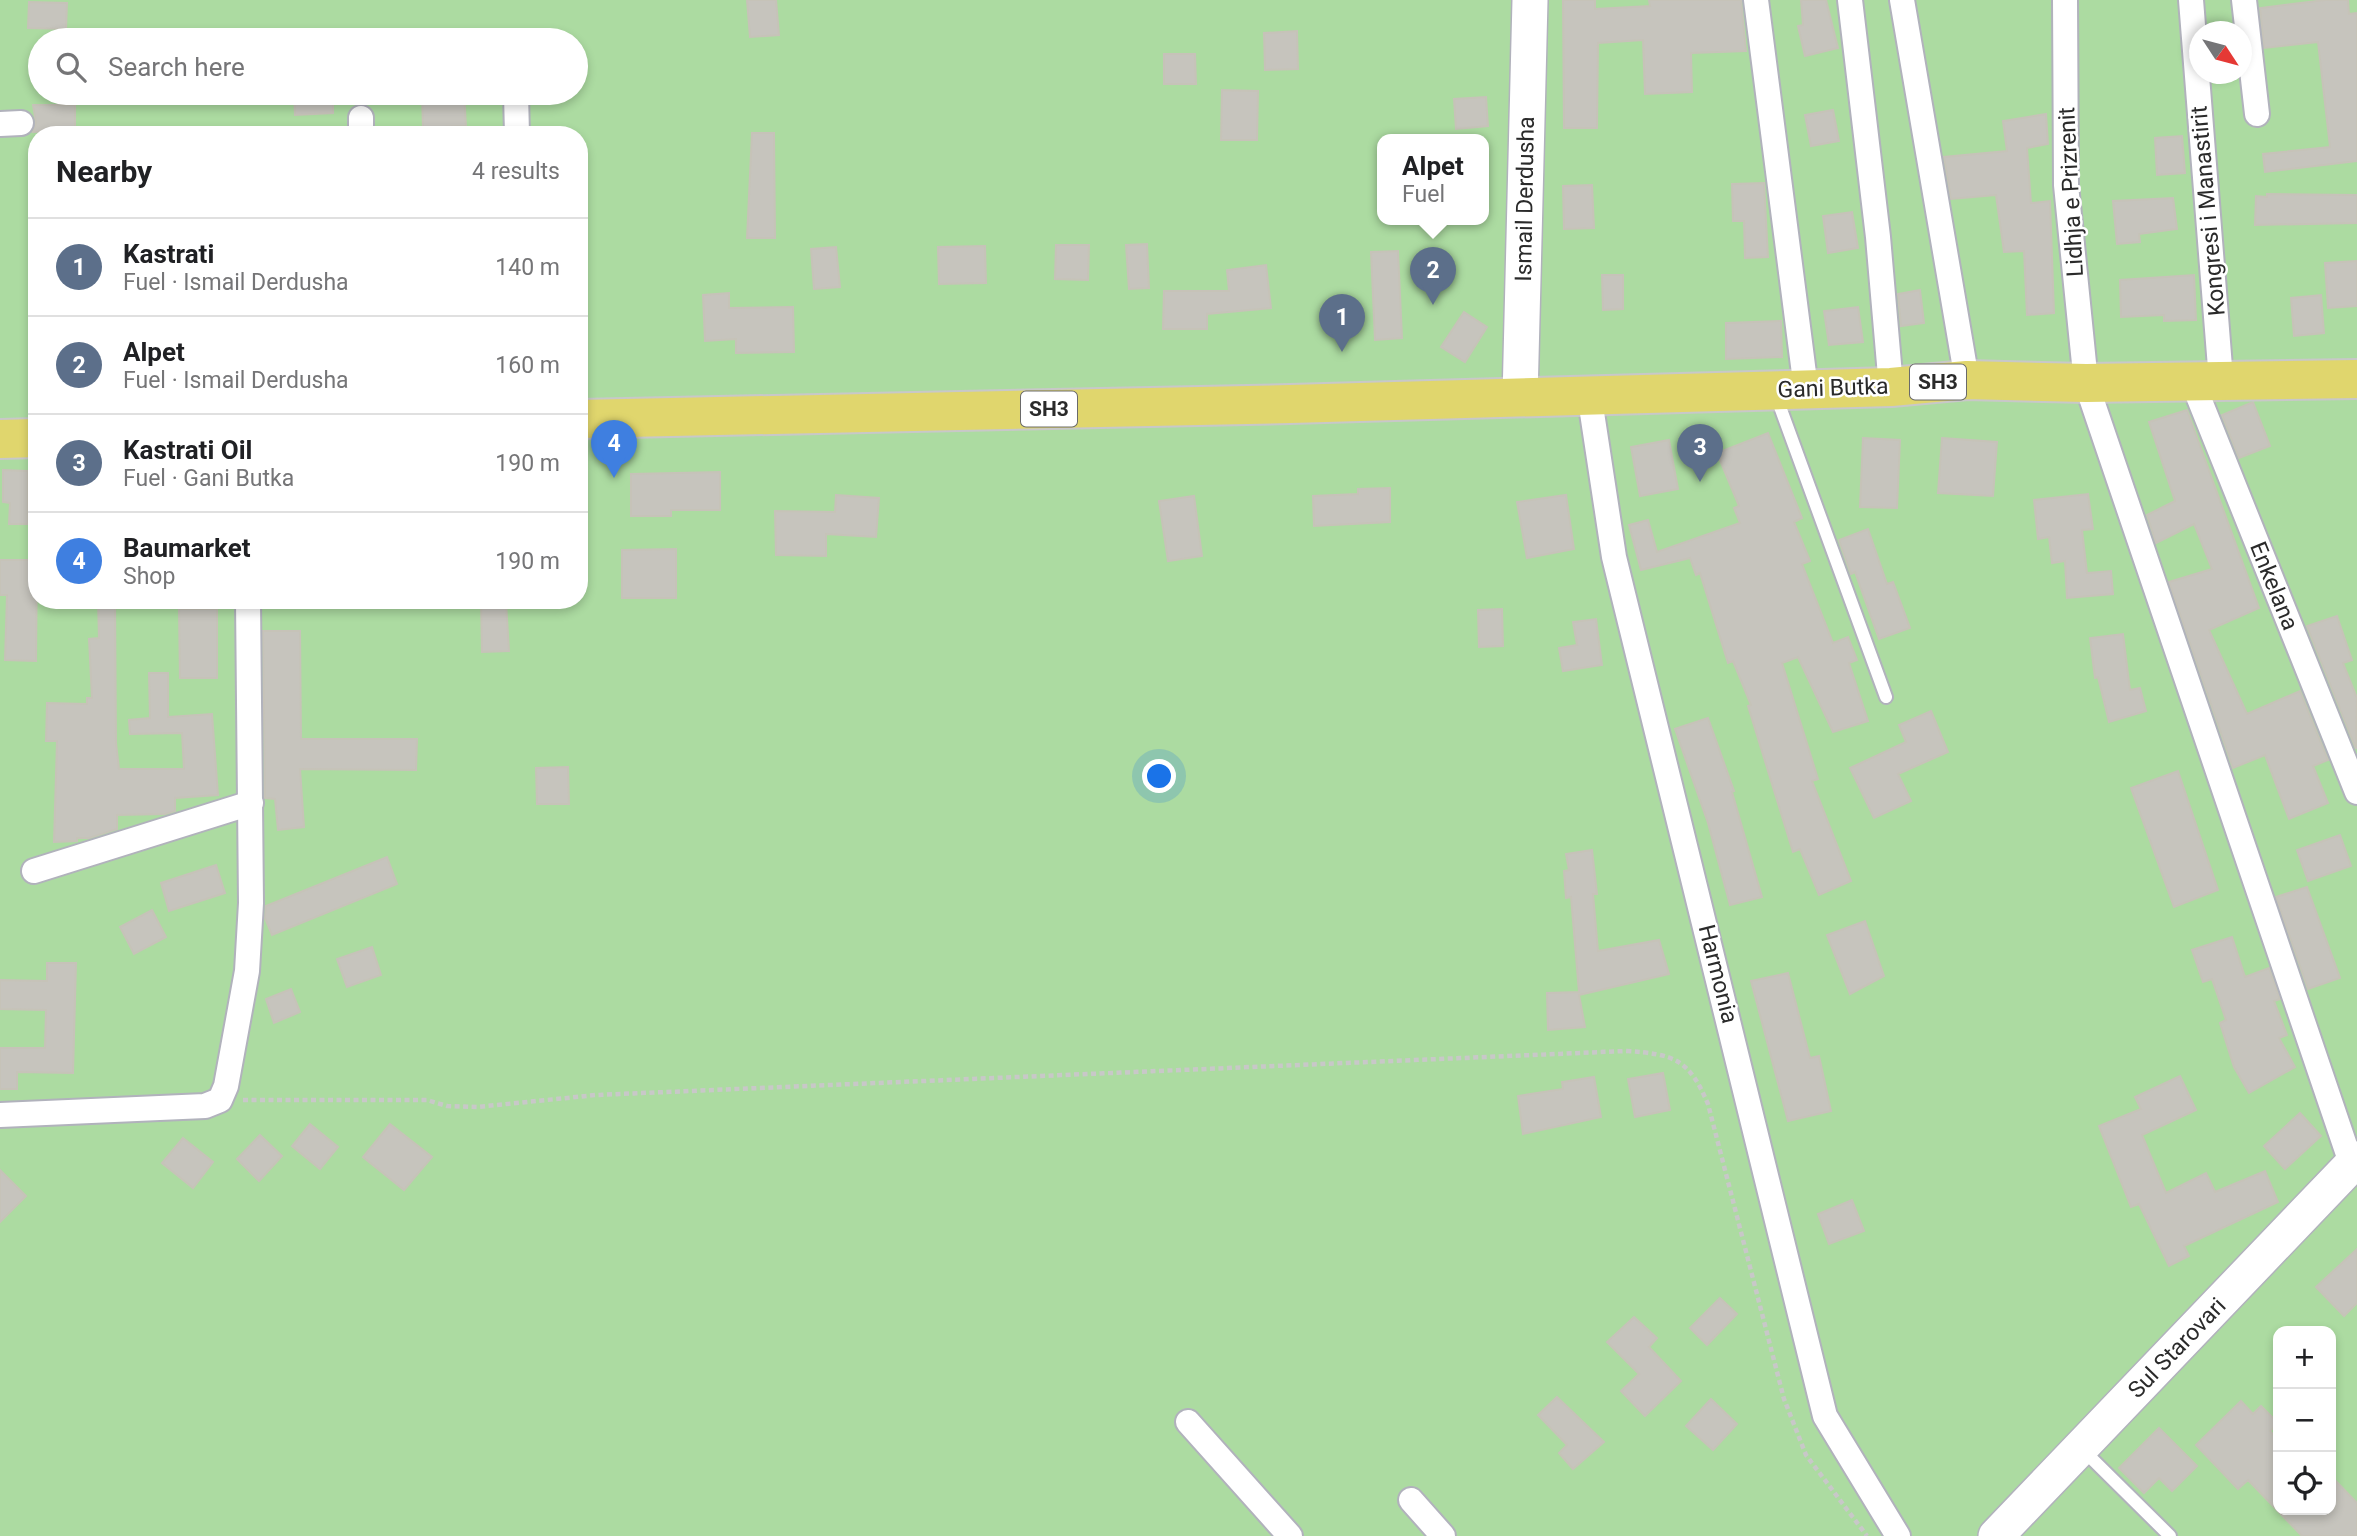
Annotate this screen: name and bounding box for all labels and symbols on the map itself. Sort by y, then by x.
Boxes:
north arrow [2189,21,2252,84]
street label: Kongresi i Manastirit [2185,105,2231,317]
street label: Lidhja e Prizrenit [2053,106,2089,278]
street label: Ismail Derdusha [1510,116,1540,282]
pin: 2 [1410,247,1456,305]
pin: 1 [1319,294,1365,352]
road number: SH3 [1910,364,1966,400]
street label: Gani Butka [1777,373,1889,403]
road number: SH3 [1021,392,1077,426]
pin: 4 [591,420,637,478]
pin: 3 [1677,424,1723,482]
street label: Enkelana [2244,538,2304,634]
your location [1142,759,1176,793]
street label: Harmonia [1693,922,1743,1026]
street label: Sul Starovari [2123,1292,2231,1404]

